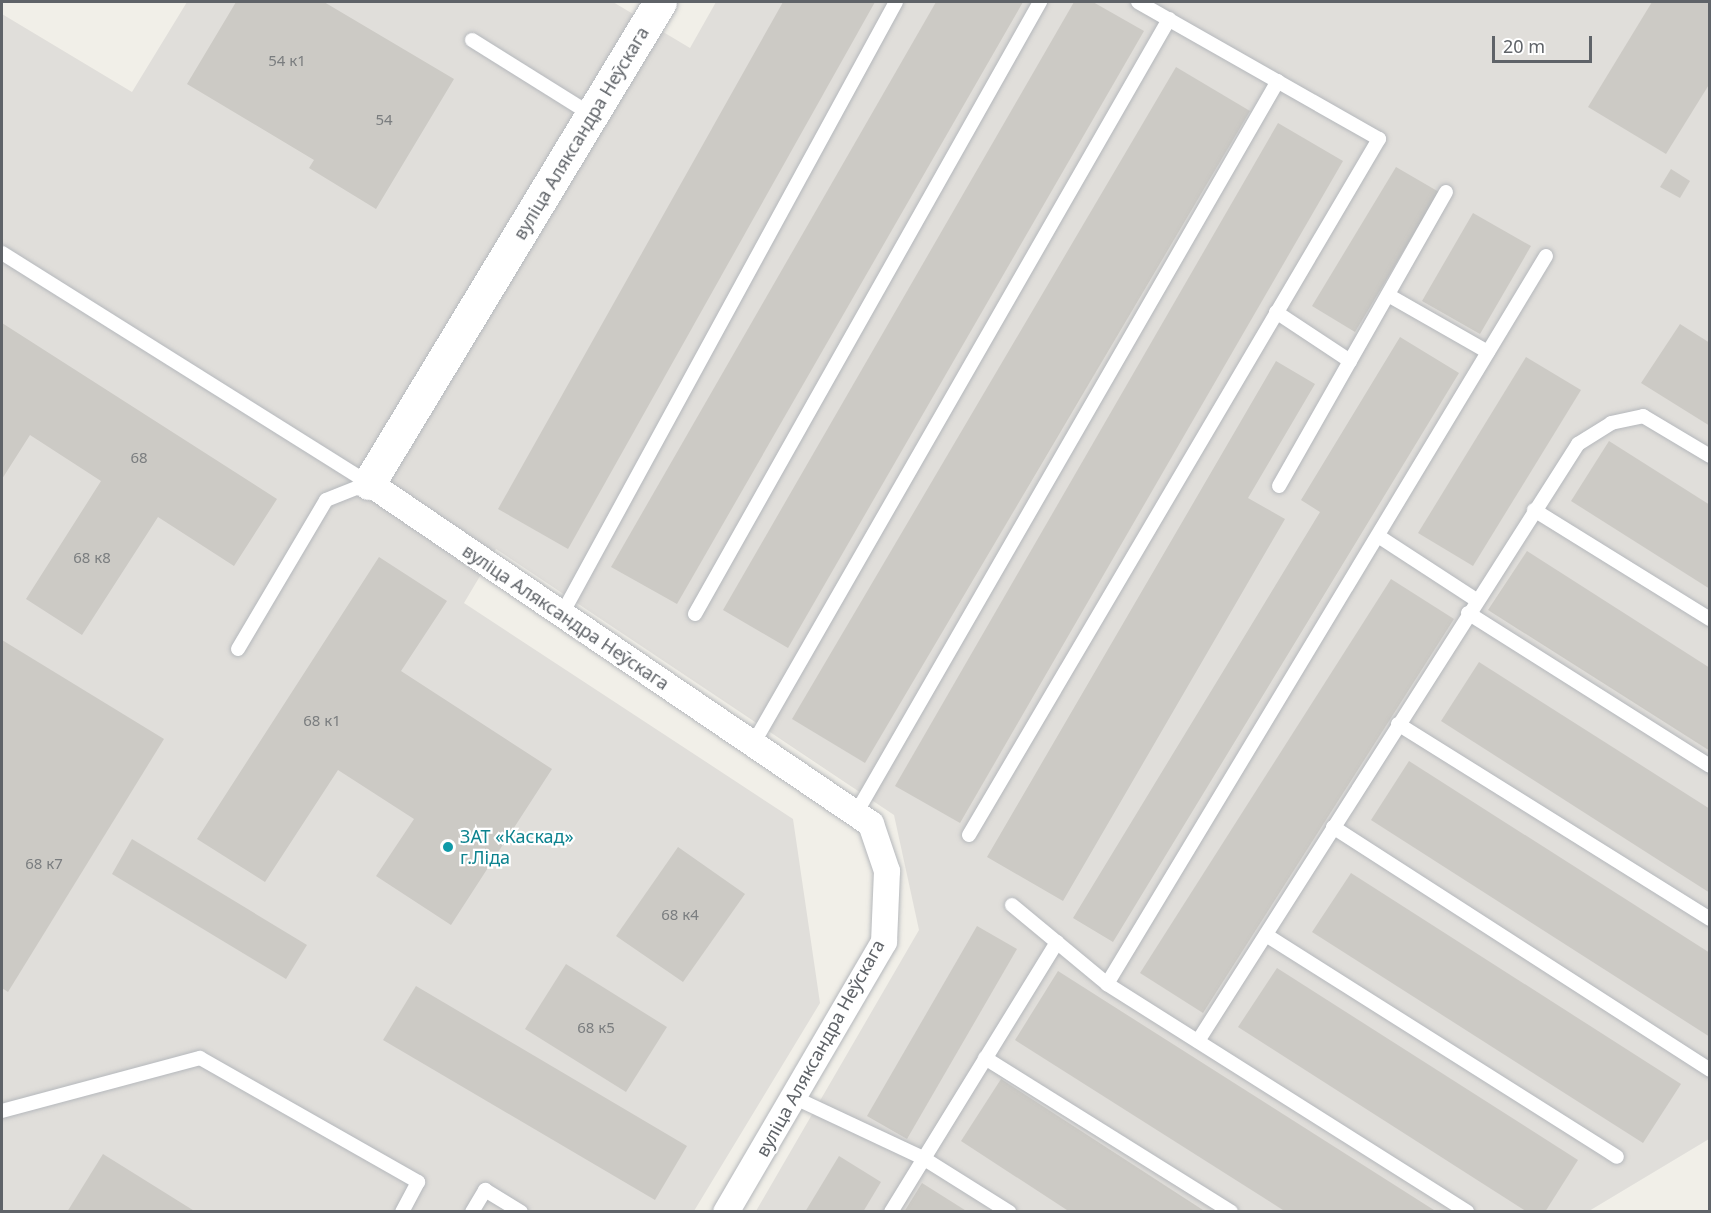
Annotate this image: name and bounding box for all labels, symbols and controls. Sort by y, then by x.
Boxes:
street label: вуліца Аляксандра Неўскага [509,23,653,243]
scale bar [1495,24,1596,62]
text: 20 m [1503,34,1545,58]
house number: 54 к1 [268,52,306,70]
house number: 54 [375,111,393,129]
house number: 68 [130,449,148,467]
street label: вуліца Аляксандра Неўскага [459,540,673,694]
house number: 68 к8 [73,549,111,567]
house number: 68 к1 [303,712,341,730]
place label: ЗАТ «Каскад» г.Ліда [460,826,574,868]
marker: ЗАТ «Каскад» г.Ліда [441,840,455,854]
house number: 68 к7 [25,855,63,873]
house number: 68 к4 [661,906,699,924]
street label: вуліца Аляксандра Неўскага [751,936,889,1160]
house number: 68 к5 [577,1019,615,1037]

